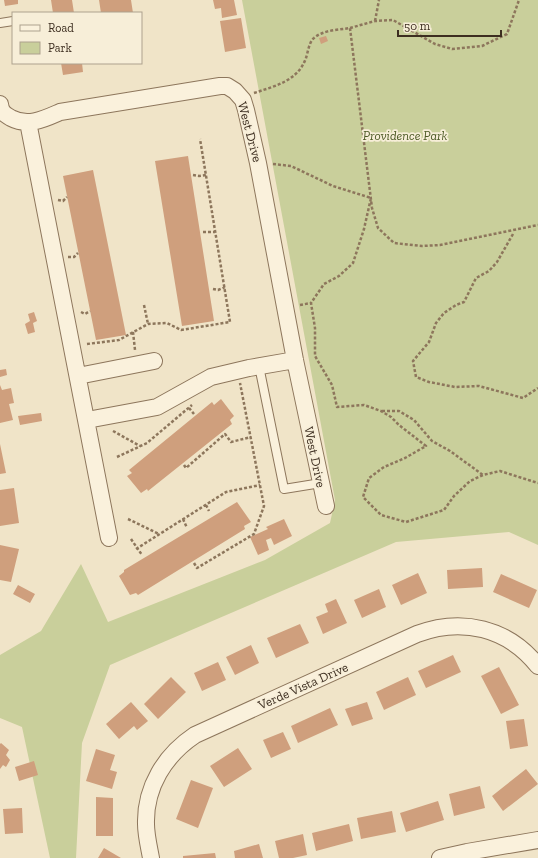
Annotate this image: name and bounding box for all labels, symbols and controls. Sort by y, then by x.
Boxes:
legend [12,12,142,64]
scale bar [398,12,501,38]
text: 50 m [404,19,431,33]
text: Road [48,21,74,35]
text: Park [48,41,73,55]
street label: West Drive [235,100,265,164]
park label: Providence Park [363,128,447,143]
street label: West Drive [301,425,329,489]
street label: Verde Vista Drive [255,659,350,713]

